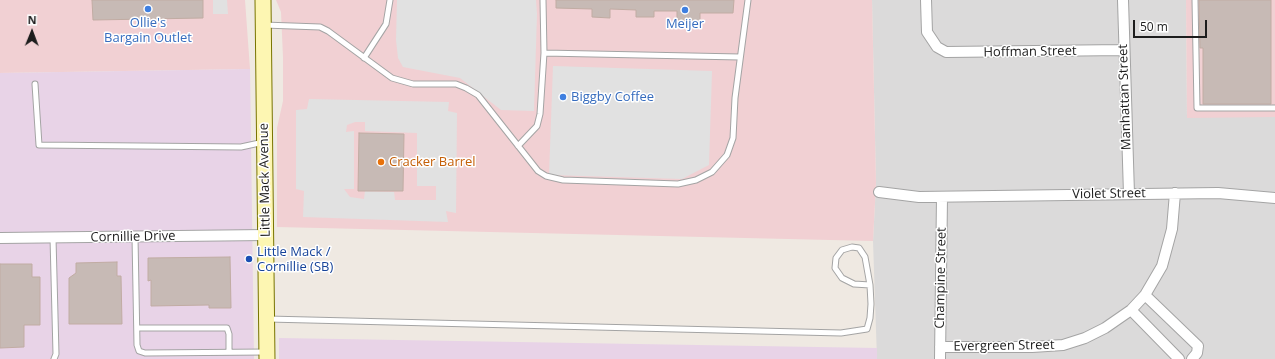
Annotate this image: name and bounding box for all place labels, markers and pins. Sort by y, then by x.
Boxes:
marker: Ollie's Bargain Outlet [143,4,153,14]
marker: Meijer [680,5,690,15]
place label: Ollie's Bargain Outlet [104,15,192,46]
place label: Meijer [666,16,704,32]
place label: Biggby Coffee [571,89,654,105]
marker: Biggby Coffee [558,92,568,102]
place label: Cracker Barrel [389,154,476,170]
marker: Cracker Barrel [376,157,386,167]
place label: Little Mack / Cornillie (SB) [257,244,333,275]
marker: Little Mack / Cornillie (SB) [244,254,254,264]

